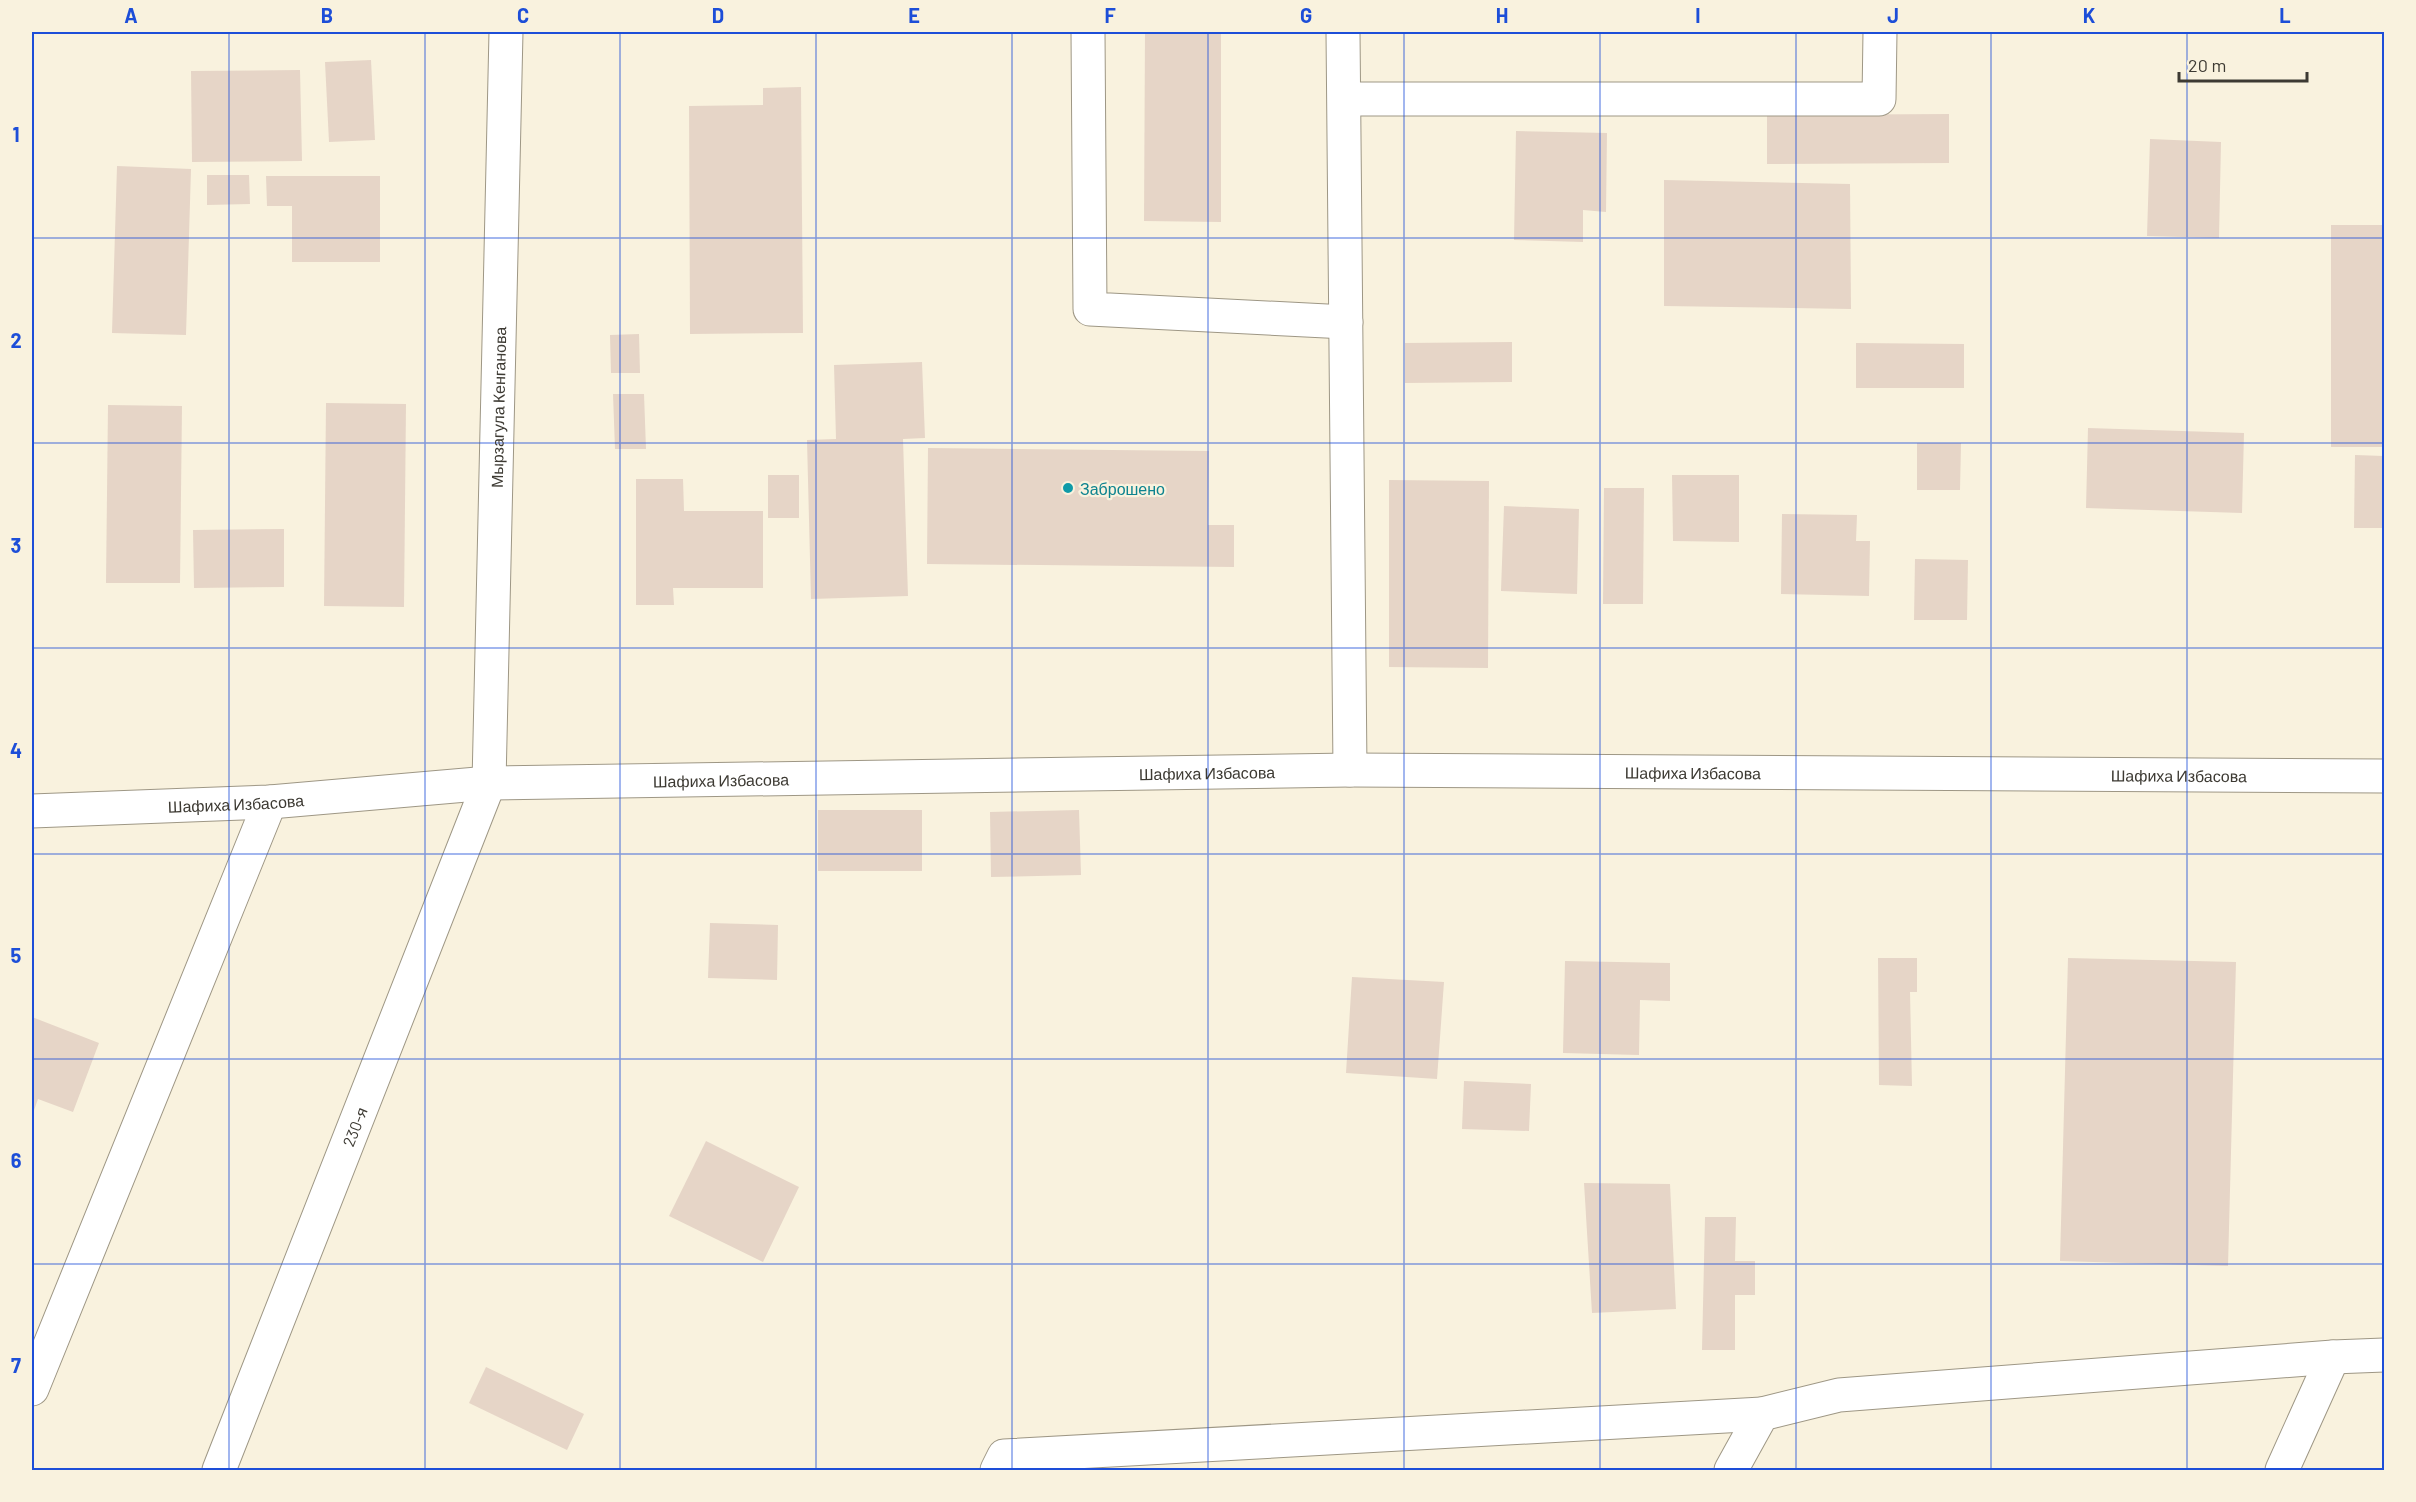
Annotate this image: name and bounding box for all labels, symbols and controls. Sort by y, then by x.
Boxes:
text: A [124,3,138,27]
text: B [321,3,333,27]
text: C [517,3,529,27]
text: D [712,3,724,27]
text: E [908,3,920,27]
text: F [1104,3,1116,27]
text: G [1300,3,1312,27]
text: H [1496,3,1508,27]
text: I [1695,3,1701,27]
text: J [1887,3,1899,27]
text: K [2083,3,2096,27]
text: L [2279,3,2291,27]
scale bar [2179,45,2306,83]
text: 20 m [2188,54,2226,76]
text: 1 [12,122,20,146]
street label: Мырзагула Кенганова [486,326,509,488]
text: 2 [10,328,22,352]
place label: Заброшено [1080,479,1165,498]
marker: Заброшено [1061,481,1075,495]
text: 3 [11,533,21,557]
text: 4 [10,738,22,762]
street label: Шафиха Избасова [1139,762,1275,783]
street label: Шафиха Избасова [1625,762,1761,782]
street label: Шафиха Избасова [2111,765,2247,785]
street label: Шафиха Избасова [653,769,789,790]
street label: Шафиха Избасова [167,790,305,815]
text: 5 [11,943,22,967]
street label: 230-я [338,1104,370,1149]
text: 6 [11,1148,22,1172]
text: 7 [11,1353,21,1377]

